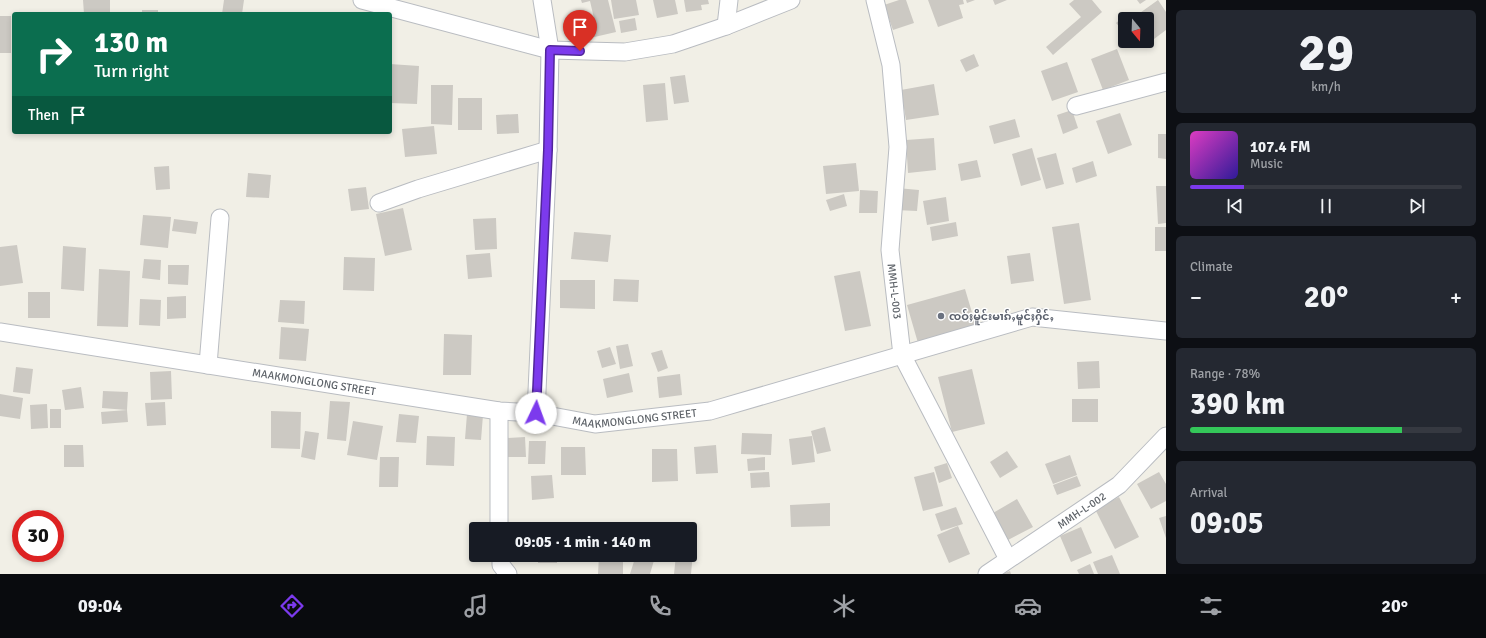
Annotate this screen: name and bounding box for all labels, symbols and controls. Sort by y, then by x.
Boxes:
pin [563,10,597,51]
north arrow [1118,12,1154,48]
map controls [1118,12,1154,48]
icon: arrive [569,16,591,38]
text: 29 [1298,21,1354,85]
text: 130 m [94,26,168,60]
icon: right [28,28,80,80]
text: Turn right [94,60,169,82]
text: km/h [1311,79,1341,95]
icon: arrive [67,104,89,126]
text: Then [28,106,59,124]
text: 107.4 FM [1250,138,1311,156]
text: Music [1250,156,1283,172]
icon: previous [1224,195,1246,217]
icon: pause [1315,195,1337,217]
icon: next [1406,195,1428,217]
text: Climate [1190,259,1233,275]
street label: MMH-L-003 [885,263,904,320]
text: 20° [1304,279,1348,316]
text: − [1190,284,1202,311]
text: + [1450,284,1462,311]
place label: ၸဝ်ႈမိူင်းမၢၵ်ႇမူင်ႈႁိင်ႇ [949,309,1054,326]
marker: ၸဝ်ႈမိူင်းမၢၵ်ႇမူင်ႈႁိင်ႇ [936,311,946,321]
street label: MAAKMONGLONG STREET [251,366,377,398]
text: Range · 78% [1190,366,1260,382]
text: 390 km [1190,386,1285,423]
position arrow [515,392,557,434]
street label: MAAKMONGLONG STREET [571,406,698,431]
text: Arrival [1190,485,1227,501]
street label: MMH-L-002 [1055,489,1108,531]
text: 09:05 [1190,505,1264,542]
speed limit sign: 30 [12,510,64,562]
text: 09:05 · 1 min · 140 m [515,533,651,551]
icon: directions [278,592,306,620]
icon: music [462,592,490,620]
icon: phone [646,592,674,620]
icon: climate [830,592,858,620]
icon: car [1014,592,1042,620]
icon: filters [1197,592,1225,620]
text: 09:04 [78,595,122,617]
text: 20° [1381,595,1408,617]

